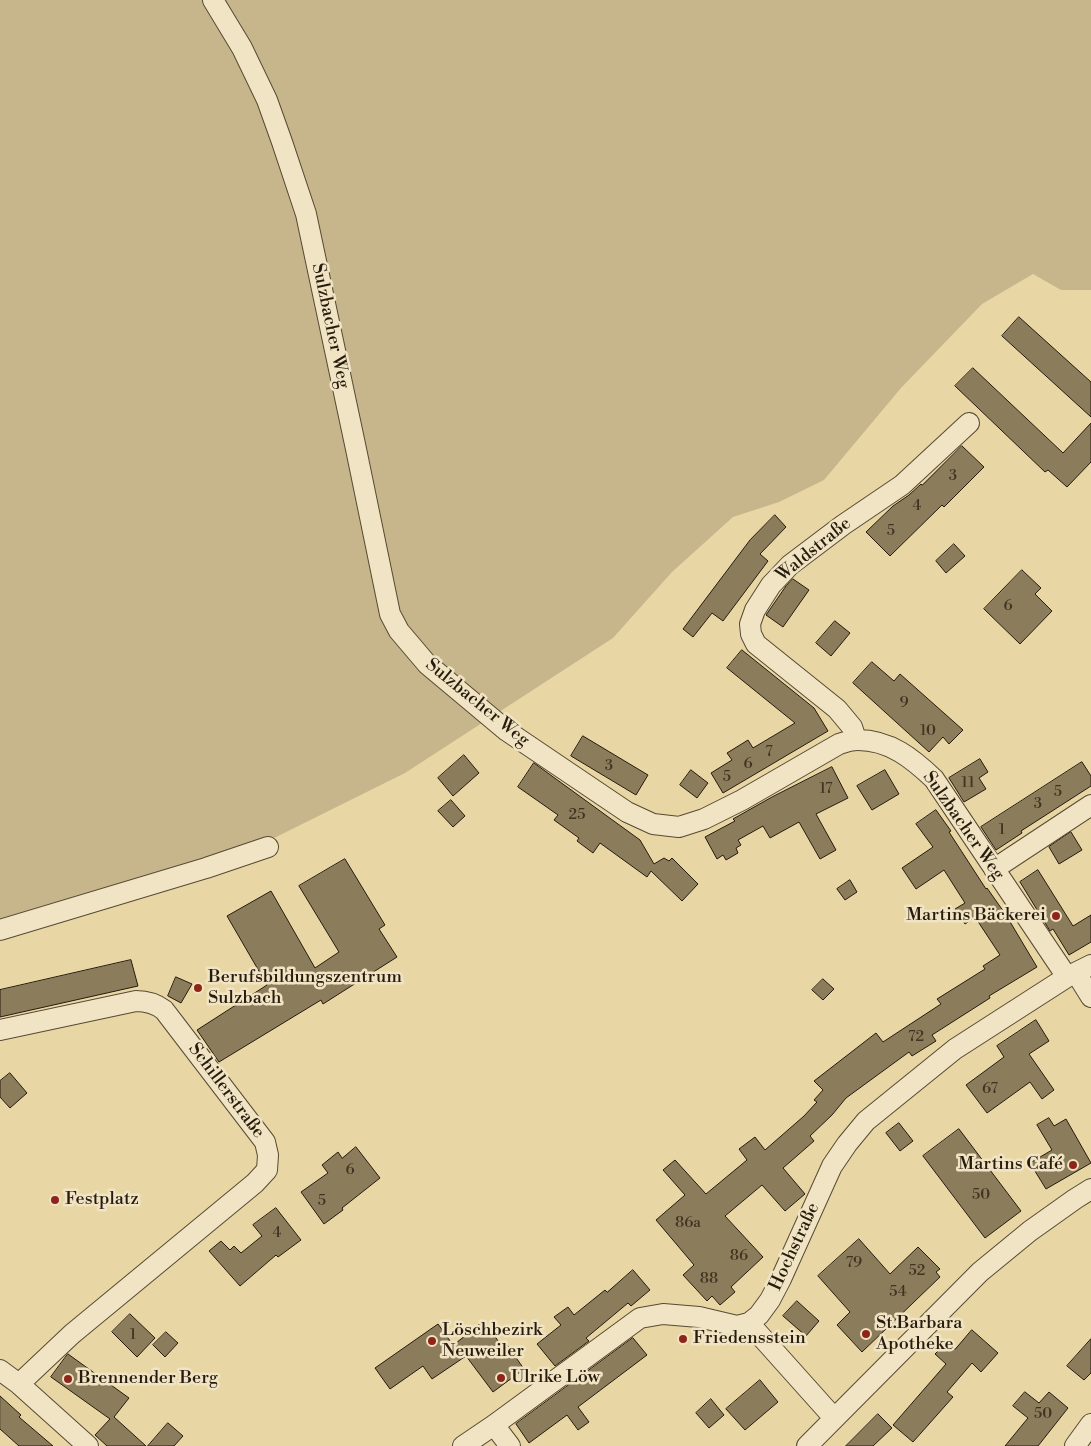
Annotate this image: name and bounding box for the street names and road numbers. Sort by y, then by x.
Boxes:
street label: Sulzbacher Weg [306,261,354,391]
street label: Waldstraße [772,513,856,587]
street label: Sulzbacher Weg [421,654,533,752]
street label: Sulzbacher Weg [918,767,1008,885]
street label: Schillerstraße [183,1039,269,1143]
street label: Hochstraße [765,1200,825,1294]

